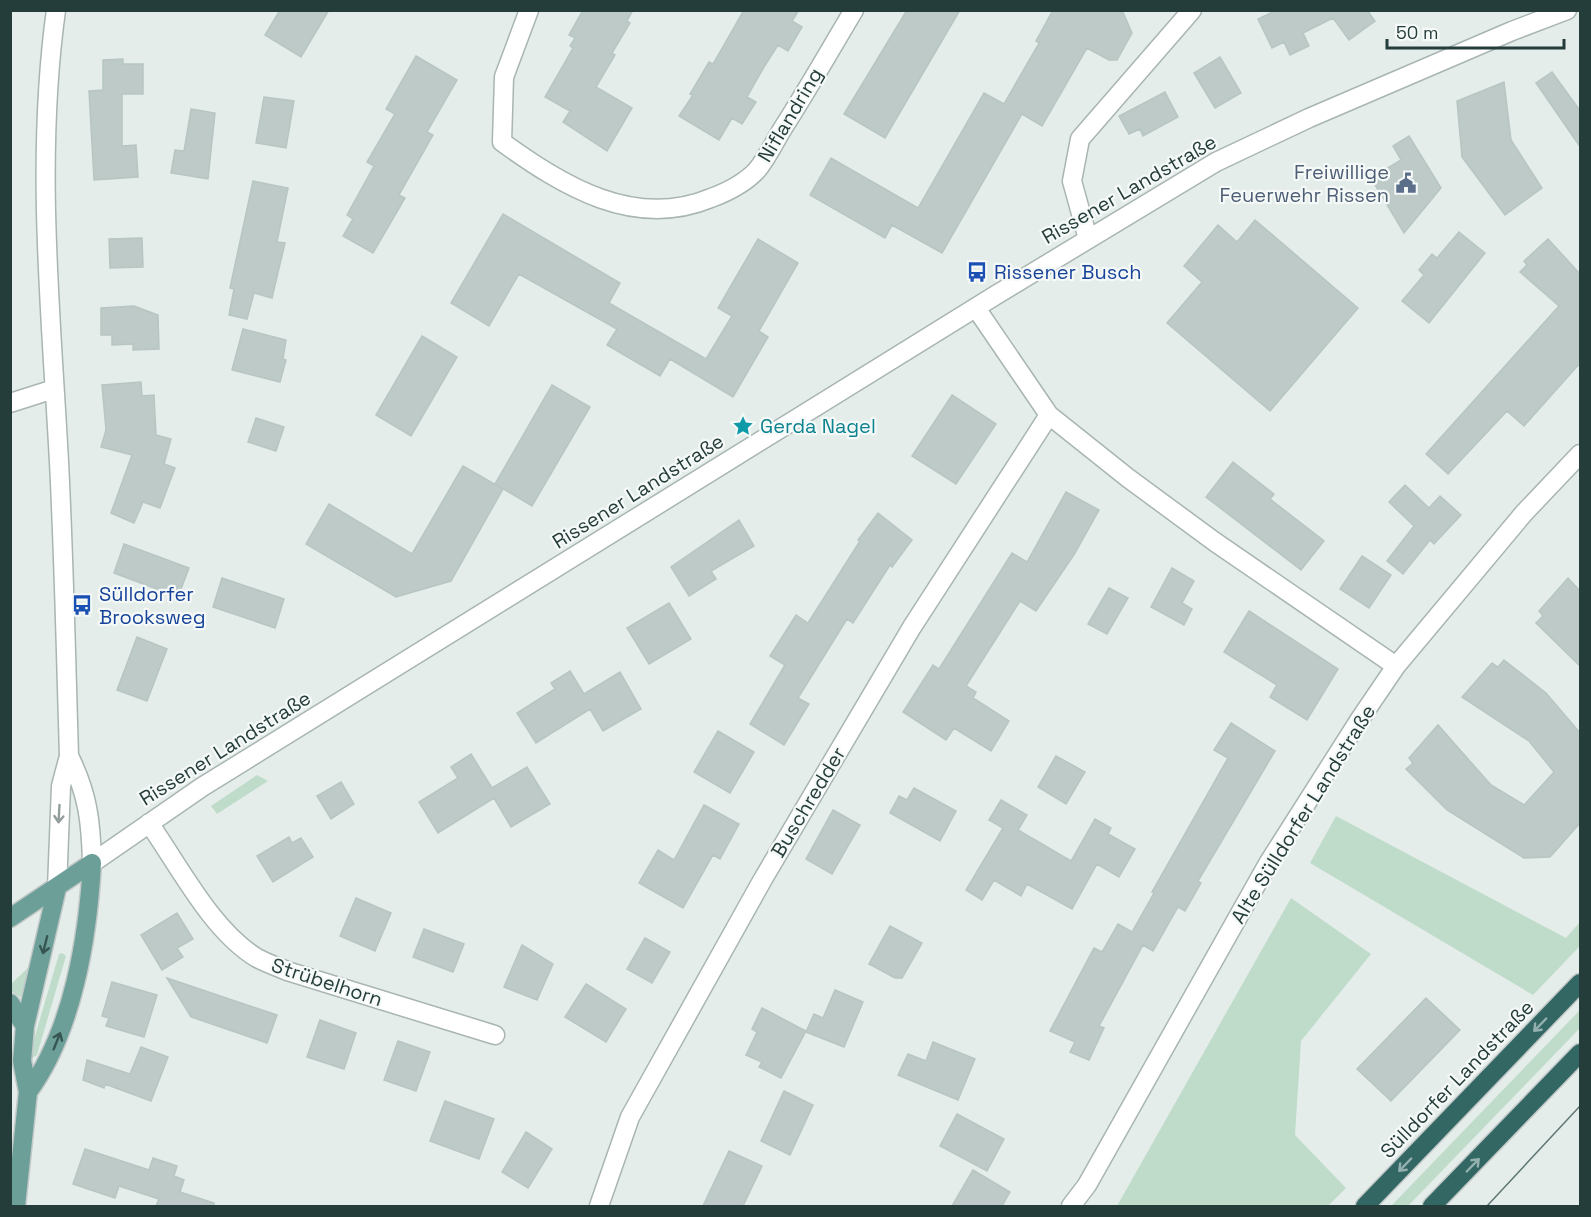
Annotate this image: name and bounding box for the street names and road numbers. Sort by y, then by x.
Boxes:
street label: Niflandring [752,63,828,167]
street label: Rissener Landstraße [1037,128,1221,250]
street label: Rissener Landstraße [547,428,729,554]
street label: Rissener Landstraße [134,685,316,811]
street label: Alte Sülldorfer Landstraße [1225,700,1381,928]
street label: Buschredder [765,742,851,862]
street label: Strübelhorn [268,952,386,1012]
street label: Sülldorfer Landstraße [1375,994,1539,1164]

